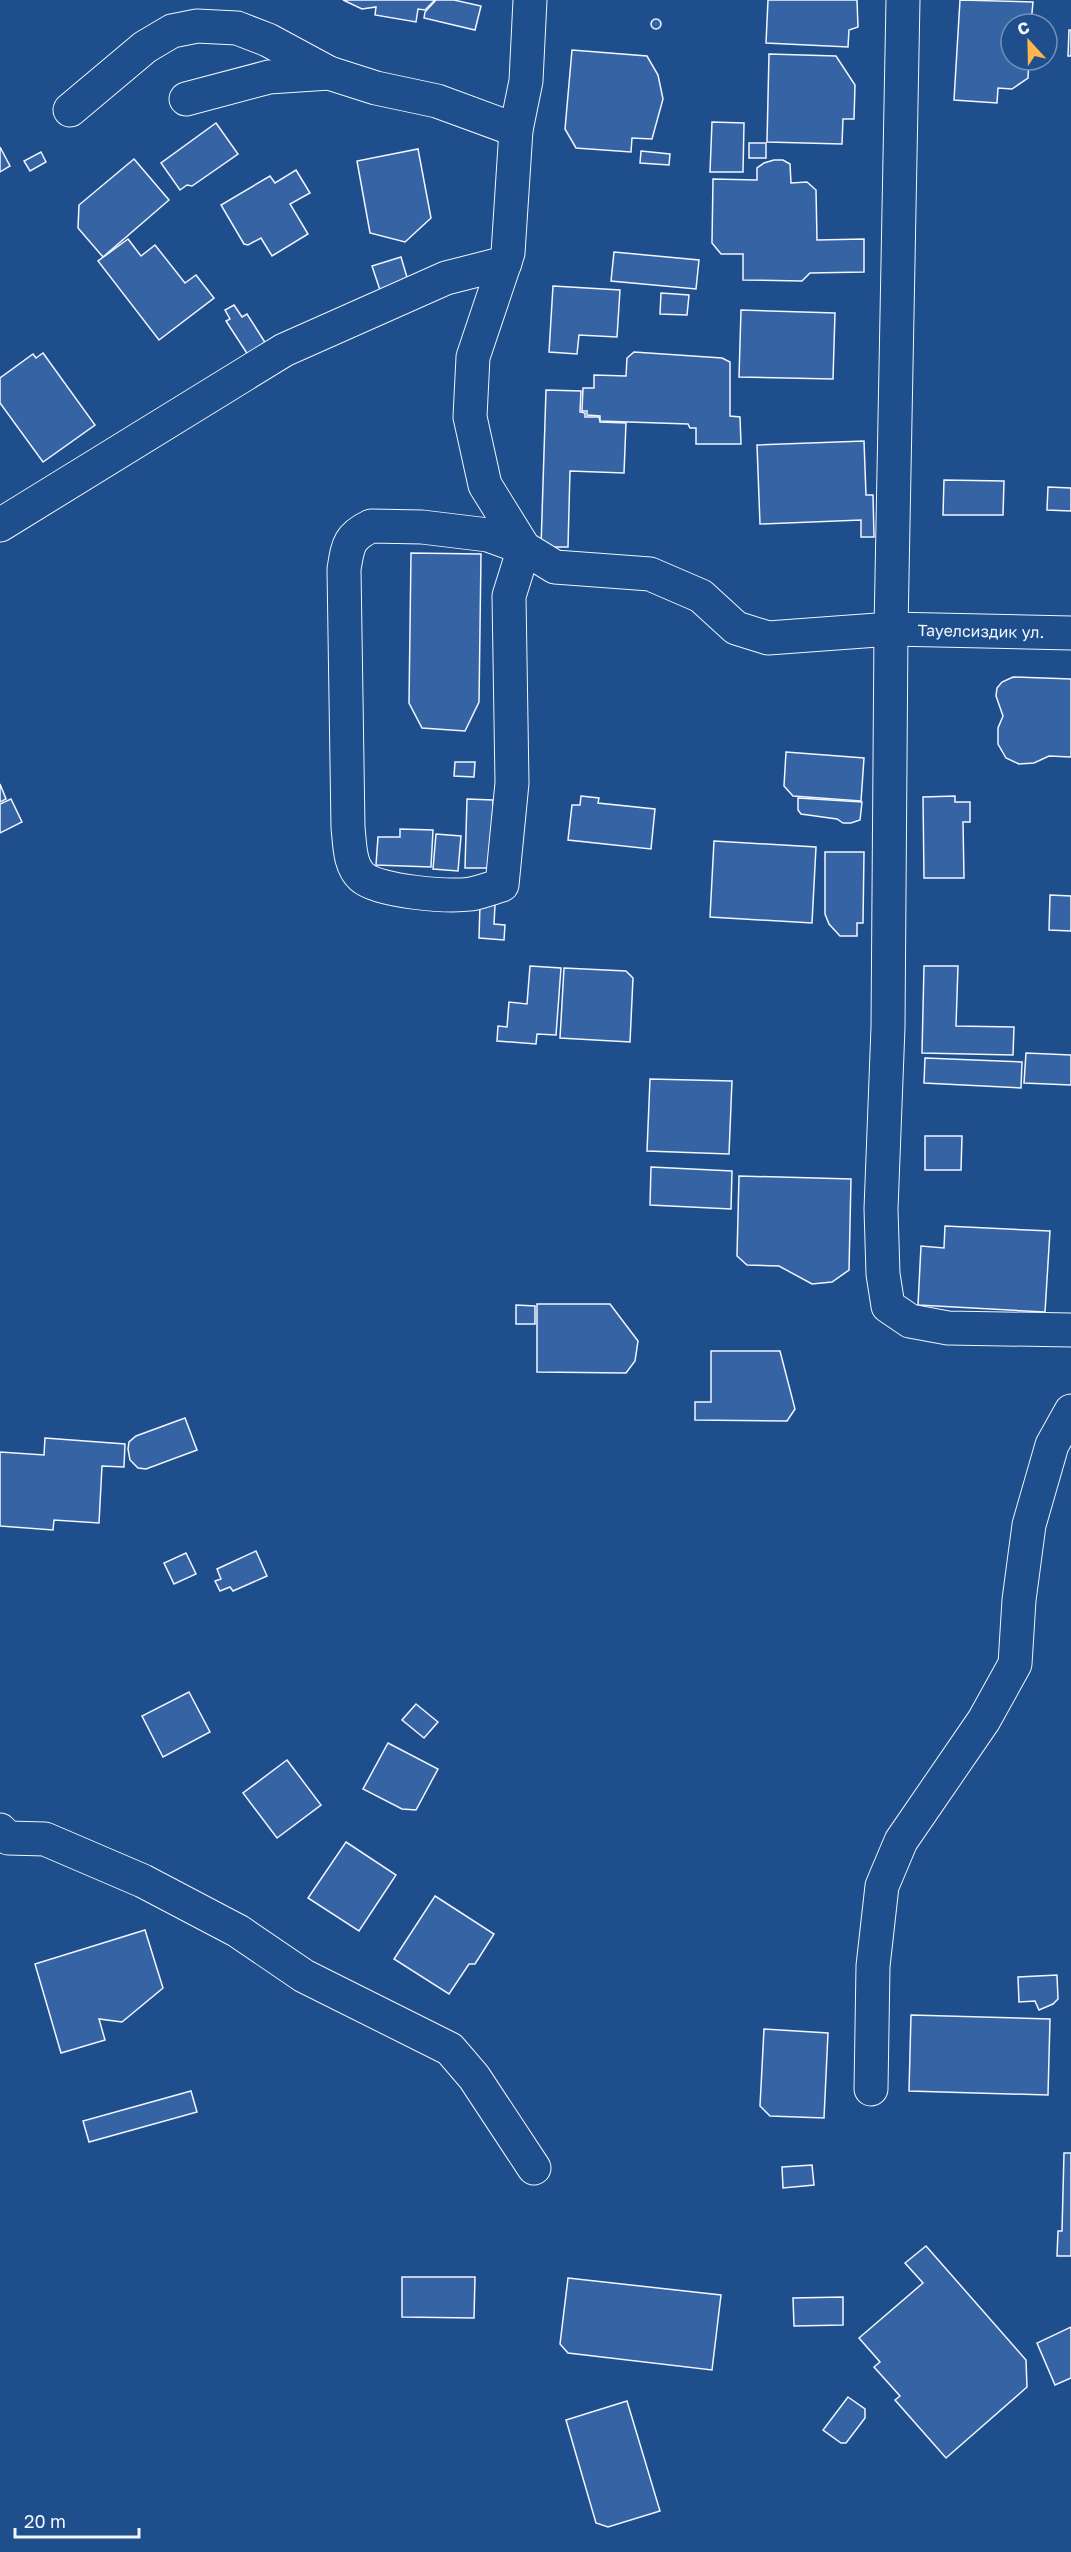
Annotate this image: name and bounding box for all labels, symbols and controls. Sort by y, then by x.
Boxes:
north arrow [999,12,1059,72]
text: С [1014,17,1032,39]
street label: Тауелсиздик ул. [918,620,1044,642]
scale bar [15,2501,140,2539]
text: 20 m [24,2510,66,2532]

